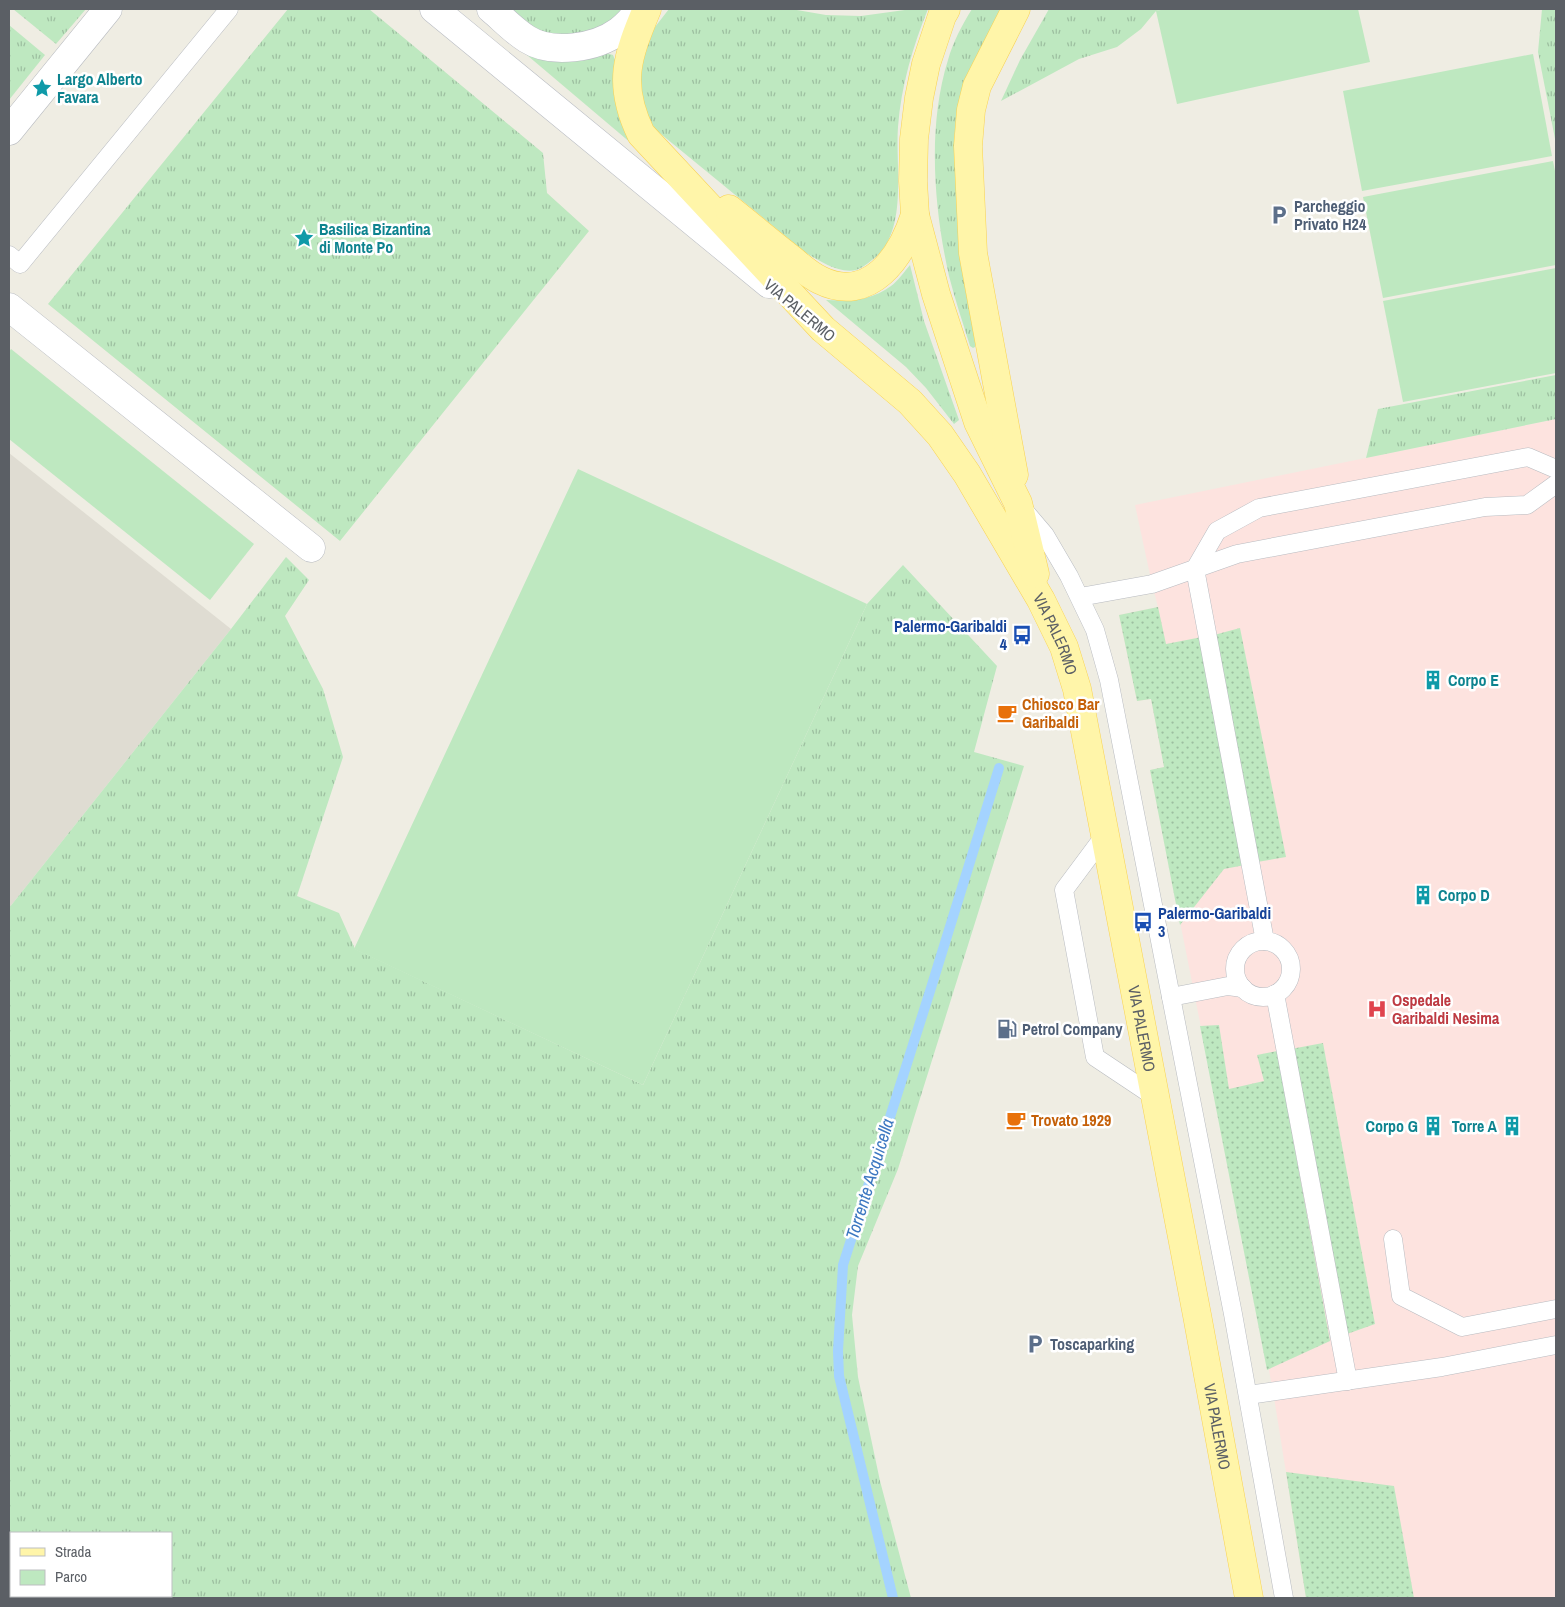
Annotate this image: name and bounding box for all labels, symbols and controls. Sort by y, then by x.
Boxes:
place label: Largo Alberto Favara [57,68,143,108]
place icon: Largo Alberto Favara [31,77,53,99]
place label: Parcheggio Privato H24 [1294,195,1367,235]
parking icon: Parcheggio Privato H24 [1268,204,1290,226]
place label: Basilica Bizantina di Monte Po [319,218,431,258]
place icon: Basilica Bizantina di Monte Po [293,227,315,249]
street label: VIA PALERMO [759,274,841,346]
street label: VIA PALERMO [1028,589,1083,677]
place label: Palermo-Garibaldi 4 [894,615,1008,655]
bus stop icon: Palermo-Garibaldi 4 [1011,624,1033,646]
building icon: Corpo E [1422,669,1444,691]
place label: Corpo E [1448,669,1499,691]
place label: Chiosco Bar Garibaldi [1022,693,1100,733]
cafe icon: Chiosco Bar Garibaldi [996,702,1018,724]
building icon: Corpo D [1412,884,1434,906]
place label: Corpo D [1438,884,1490,906]
place label: Palermo-Garibaldi 3 [1158,902,1271,942]
bus stop icon: Palermo-Garibaldi 3 [1132,911,1154,933]
street label: VIA PALERMO [1123,984,1161,1074]
place label: Ospedale Garibaldi Nesima [1392,989,1500,1029]
hospital icon: Ospedale Garibaldi Nesima [1366,998,1388,1020]
fuel station icon: Petrol Company [996,1018,1018,1040]
place label: Petrol Company [1022,1018,1123,1040]
cafe icon: Trovato 1929 [1005,1109,1027,1131]
place label: Trovato 1929 [1031,1109,1111,1131]
water label: Torrente Acquicella [839,1115,900,1242]
place label: Corpo G [1366,1115,1418,1137]
building icon: Corpo G [1422,1115,1444,1137]
place label: Torre A [1452,1115,1498,1137]
building icon: Torre A [1501,1115,1523,1137]
parking icon: Toscaparking [1024,1333,1046,1355]
place label: Toscaparking [1050,1333,1134,1355]
street label: VIA PALERMO [1199,1382,1236,1471]
legend [10,1532,172,1597]
text: Strada [55,1541,91,1562]
text: Parco [55,1566,87,1587]

